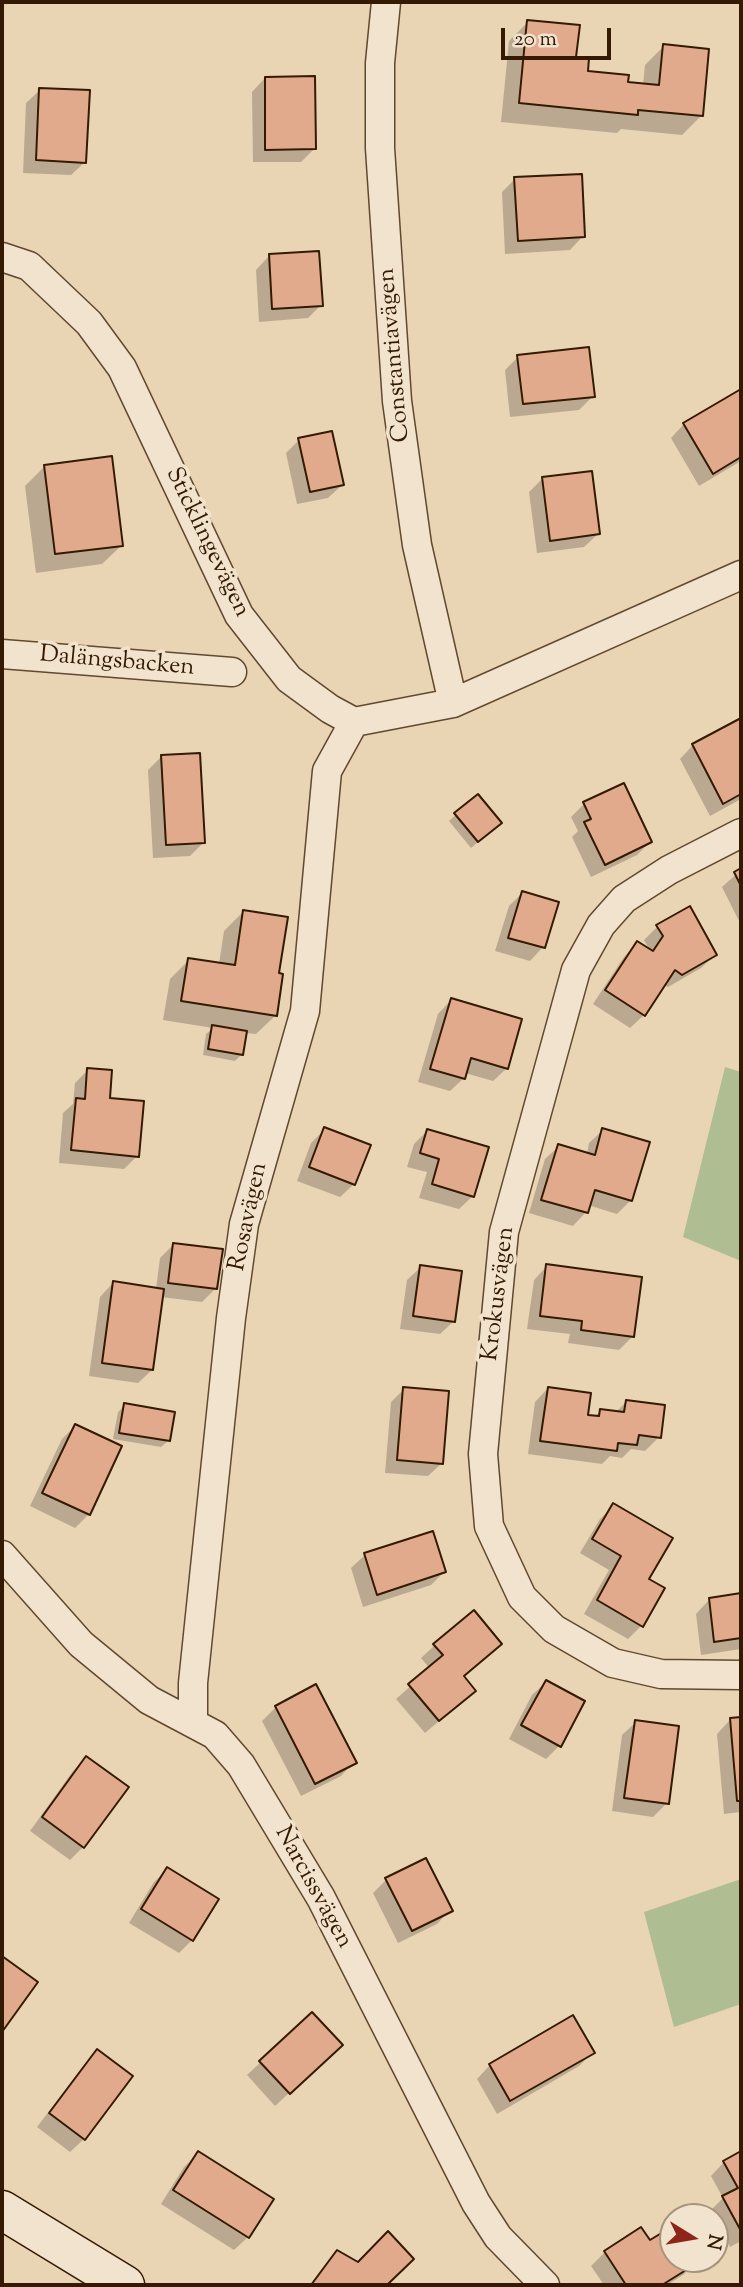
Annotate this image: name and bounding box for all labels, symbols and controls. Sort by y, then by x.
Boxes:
scale bar [505,14,615,58]
text: 20 m [514,25,557,55]
street label: Constantiavägen [374,267,418,443]
street label: Sticklingevägen [157,463,255,623]
street label: Dalängsbacken [38,642,196,684]
street label: Rosavägen [224,1160,276,1274]
street label: Krokusvägen [477,1225,523,1363]
street label: Narcissvägen [267,1822,357,1954]
north arrow [659,2203,729,2273]
text: N [698,2232,728,2252]

